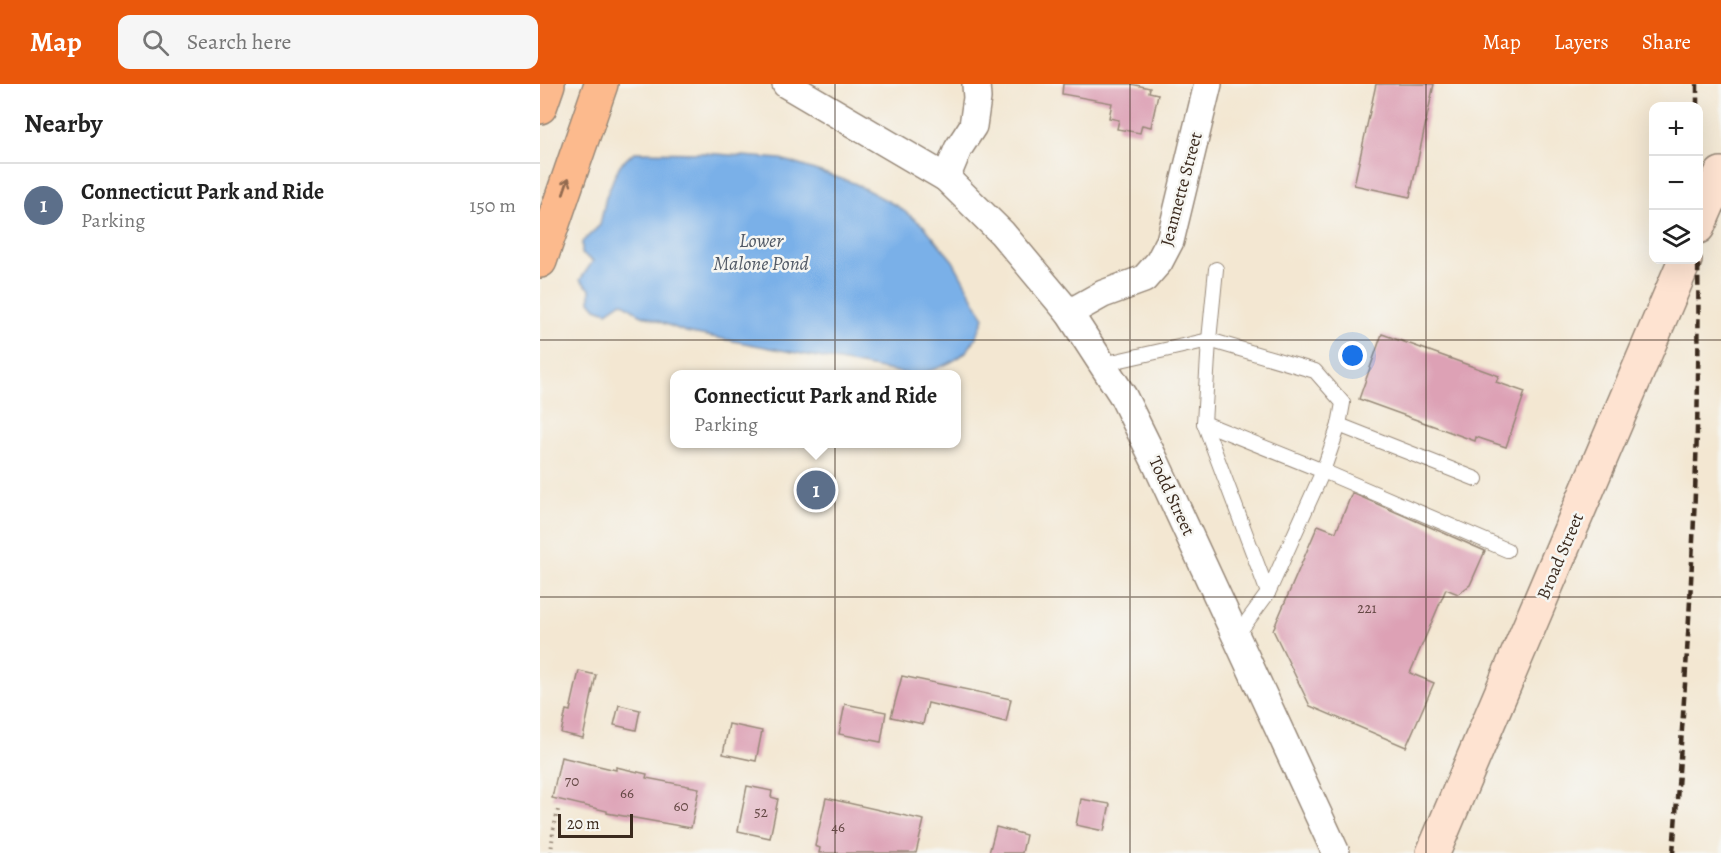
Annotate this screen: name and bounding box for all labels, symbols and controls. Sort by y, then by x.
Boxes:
search box [118,15,538,69]
text: Map [30,23,82,61]
icon: search [139,26,172,59]
text: Search here [187,27,291,57]
text: Map [1482,28,1521,56]
text: Layers [1554,28,1609,56]
text: Share [1642,28,1691,56]
map controls [1649,102,1703,264]
button: + [1649,102,1703,156]
text: Nearby [24,106,103,141]
street label: Jeannette Street [1154,129,1208,249]
button: − [1649,156,1703,210]
text: Connecticut Park and Ride [81,177,324,207]
one-way arrow [561,177,572,196]
text: 1 [40,192,47,219]
text: 150 m [469,192,516,219]
text: Parking [81,207,145,234]
button: layers [1649,210,1703,264]
water label: Lower Malone Pond [713,227,810,277]
your location [1338,341,1367,370]
popup [670,370,961,448]
text: Connecticut Park and Ride [694,381,937,411]
text: Parking [694,411,758,438]
street label: Todd Street [1143,452,1201,540]
pin: 1 [796,468,836,512]
street label: Broad Street [1531,509,1589,603]
house number: 221 [1357,598,1377,618]
house number: 70 [565,771,579,791]
house number: 66 [620,783,634,803]
house number: 60 [674,796,688,816]
house number: 52 [754,802,768,822]
scale bar [558,811,633,838]
text: 20 m [567,813,600,835]
house number: 46 [831,817,845,837]

